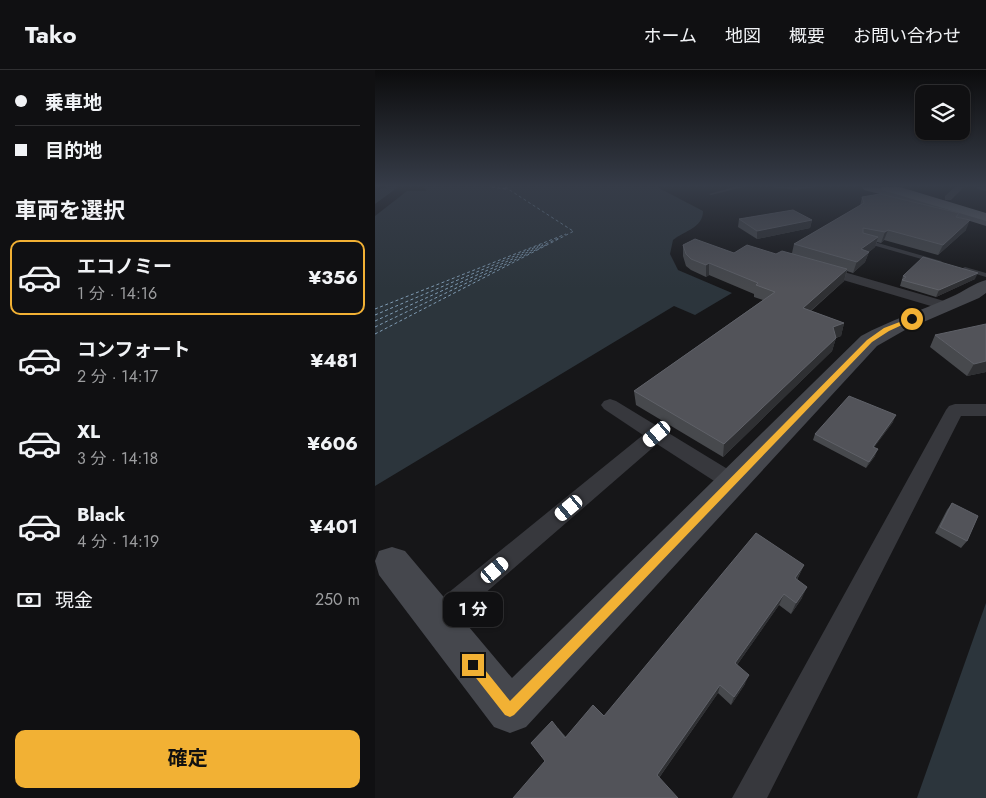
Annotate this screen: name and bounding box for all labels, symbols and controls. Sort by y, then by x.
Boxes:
text: Tako [25,17,77,52]
text: ホーム [644,23,697,49]
text: 地図 [725,23,761,49]
text: 概要 [789,23,825,49]
text: お問い合わせ [853,23,961,49]
map controls [915,85,970,140]
button: layers [915,85,970,140]
text: 乗車地 [45,89,102,116]
text: 目的地 [45,137,102,164]
text: 車両を選択 [15,194,125,226]
text: エコノミー [77,253,172,280]
icon: car [17,255,62,300]
text: ¥356 [309,264,358,291]
text: 1 分 · 14:16 [77,282,157,305]
route start [901,308,923,330]
text: コンフォート [77,336,190,363]
icon: car [17,338,62,383]
text: ¥481 [310,347,358,374]
text: 2 分 · 14:17 [77,365,158,388]
text: XL [77,418,100,445]
car [640,419,673,449]
icon: car [17,421,62,466]
text: ¥606 [307,430,358,457]
text: 3 分 · 14:18 [77,447,158,470]
car [552,493,585,523]
text: Black [77,501,125,528]
icon: car [17,504,62,549]
text: ¥401 [310,513,358,540]
text: 4 分 · 14:19 [77,530,159,553]
car [478,555,511,585]
icon: cash [15,586,43,614]
text: 現金 [55,587,93,614]
text: 250 m [315,588,360,611]
callout: 1 分 [443,592,503,628]
text: 1 分 [459,598,487,621]
route end [462,654,484,676]
button: 確定 [15,730,360,788]

